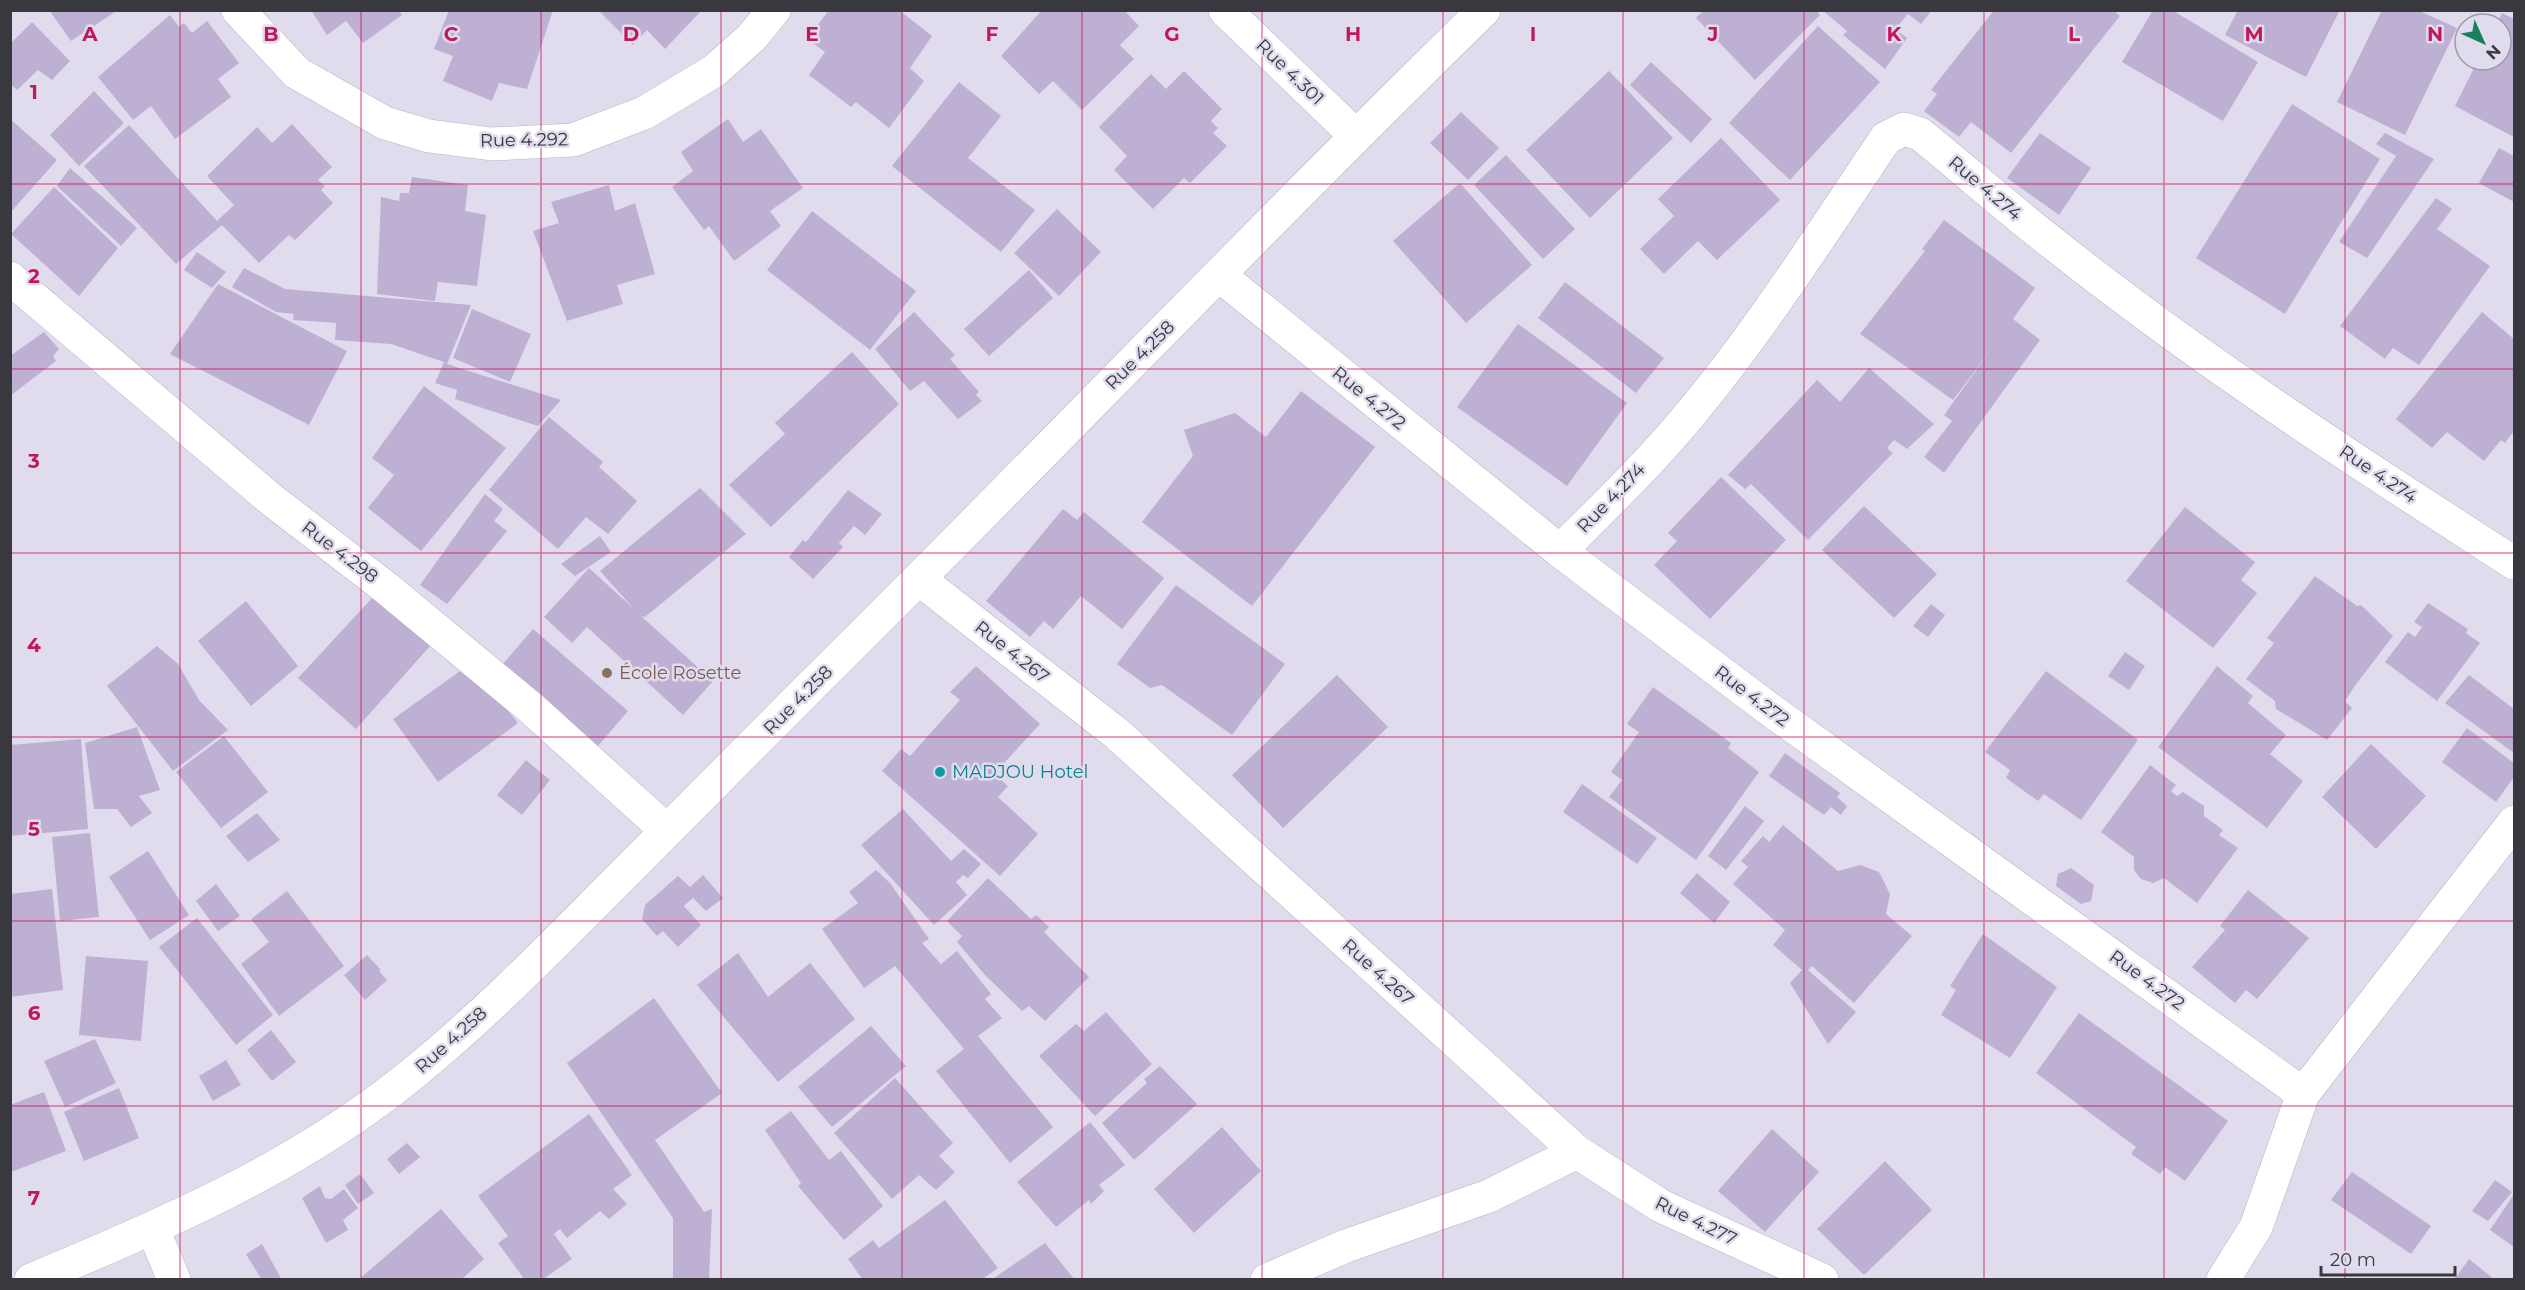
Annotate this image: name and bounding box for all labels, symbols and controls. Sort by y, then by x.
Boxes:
north arrow [2453,12,2513,72]
text: A [81,22,98,46]
text: B [263,22,279,46]
text: C [444,22,459,46]
text: D [623,22,639,46]
text: E [805,22,819,46]
text: F [986,22,999,46]
text: G [1164,22,1180,46]
text: H [1345,22,1361,46]
text: I [1530,22,1536,46]
text: J [1707,22,1718,46]
text: K [1887,22,1903,46]
text: L [2068,22,2080,46]
text: M [2244,22,2264,46]
text: N [2427,22,2443,46]
street label: Rue 4.301 [1252,34,1328,110]
text: N [2482,41,2505,64]
text: 1 [30,80,38,104]
street label: Rue 4.292 [480,128,568,152]
street label: Rue 4.274 [1944,151,2026,225]
text: 2 [28,264,40,288]
street label: Rue 4.258 [1101,316,1179,394]
street label: Rue 4.272 [1328,362,1410,434]
street label: Rue 4.274 [2335,440,2421,508]
text: 3 [27,449,40,473]
street label: Rue 4.274 [1572,458,1650,537]
street label: Rue 4.298 [298,516,382,588]
street label: Rue 4.267 [970,616,1054,688]
text: 4 [27,633,41,657]
street label: Rue 4.258 [759,661,837,739]
street label: Rue 4.272 [1710,661,1794,731]
place label: École Rosette [619,662,742,684]
marker: École Rosette [600,666,614,680]
place label: MADJOU Hotel [952,761,1088,783]
marker: MADJOU Hotel [933,765,947,779]
text: 5 [28,817,40,841]
street label: Rue 4.267 [1338,934,1418,1010]
street label: Rue 4.272 [2105,945,2189,1015]
text: 6 [28,1001,41,1025]
street label: Rue 4.258 [411,1002,491,1078]
text: 7 [28,1186,40,1210]
street label: Rue 4.277 [1651,1192,1741,1250]
scale bar [2321,1239,2454,1277]
text: 20 m [2330,1249,2376,1271]

